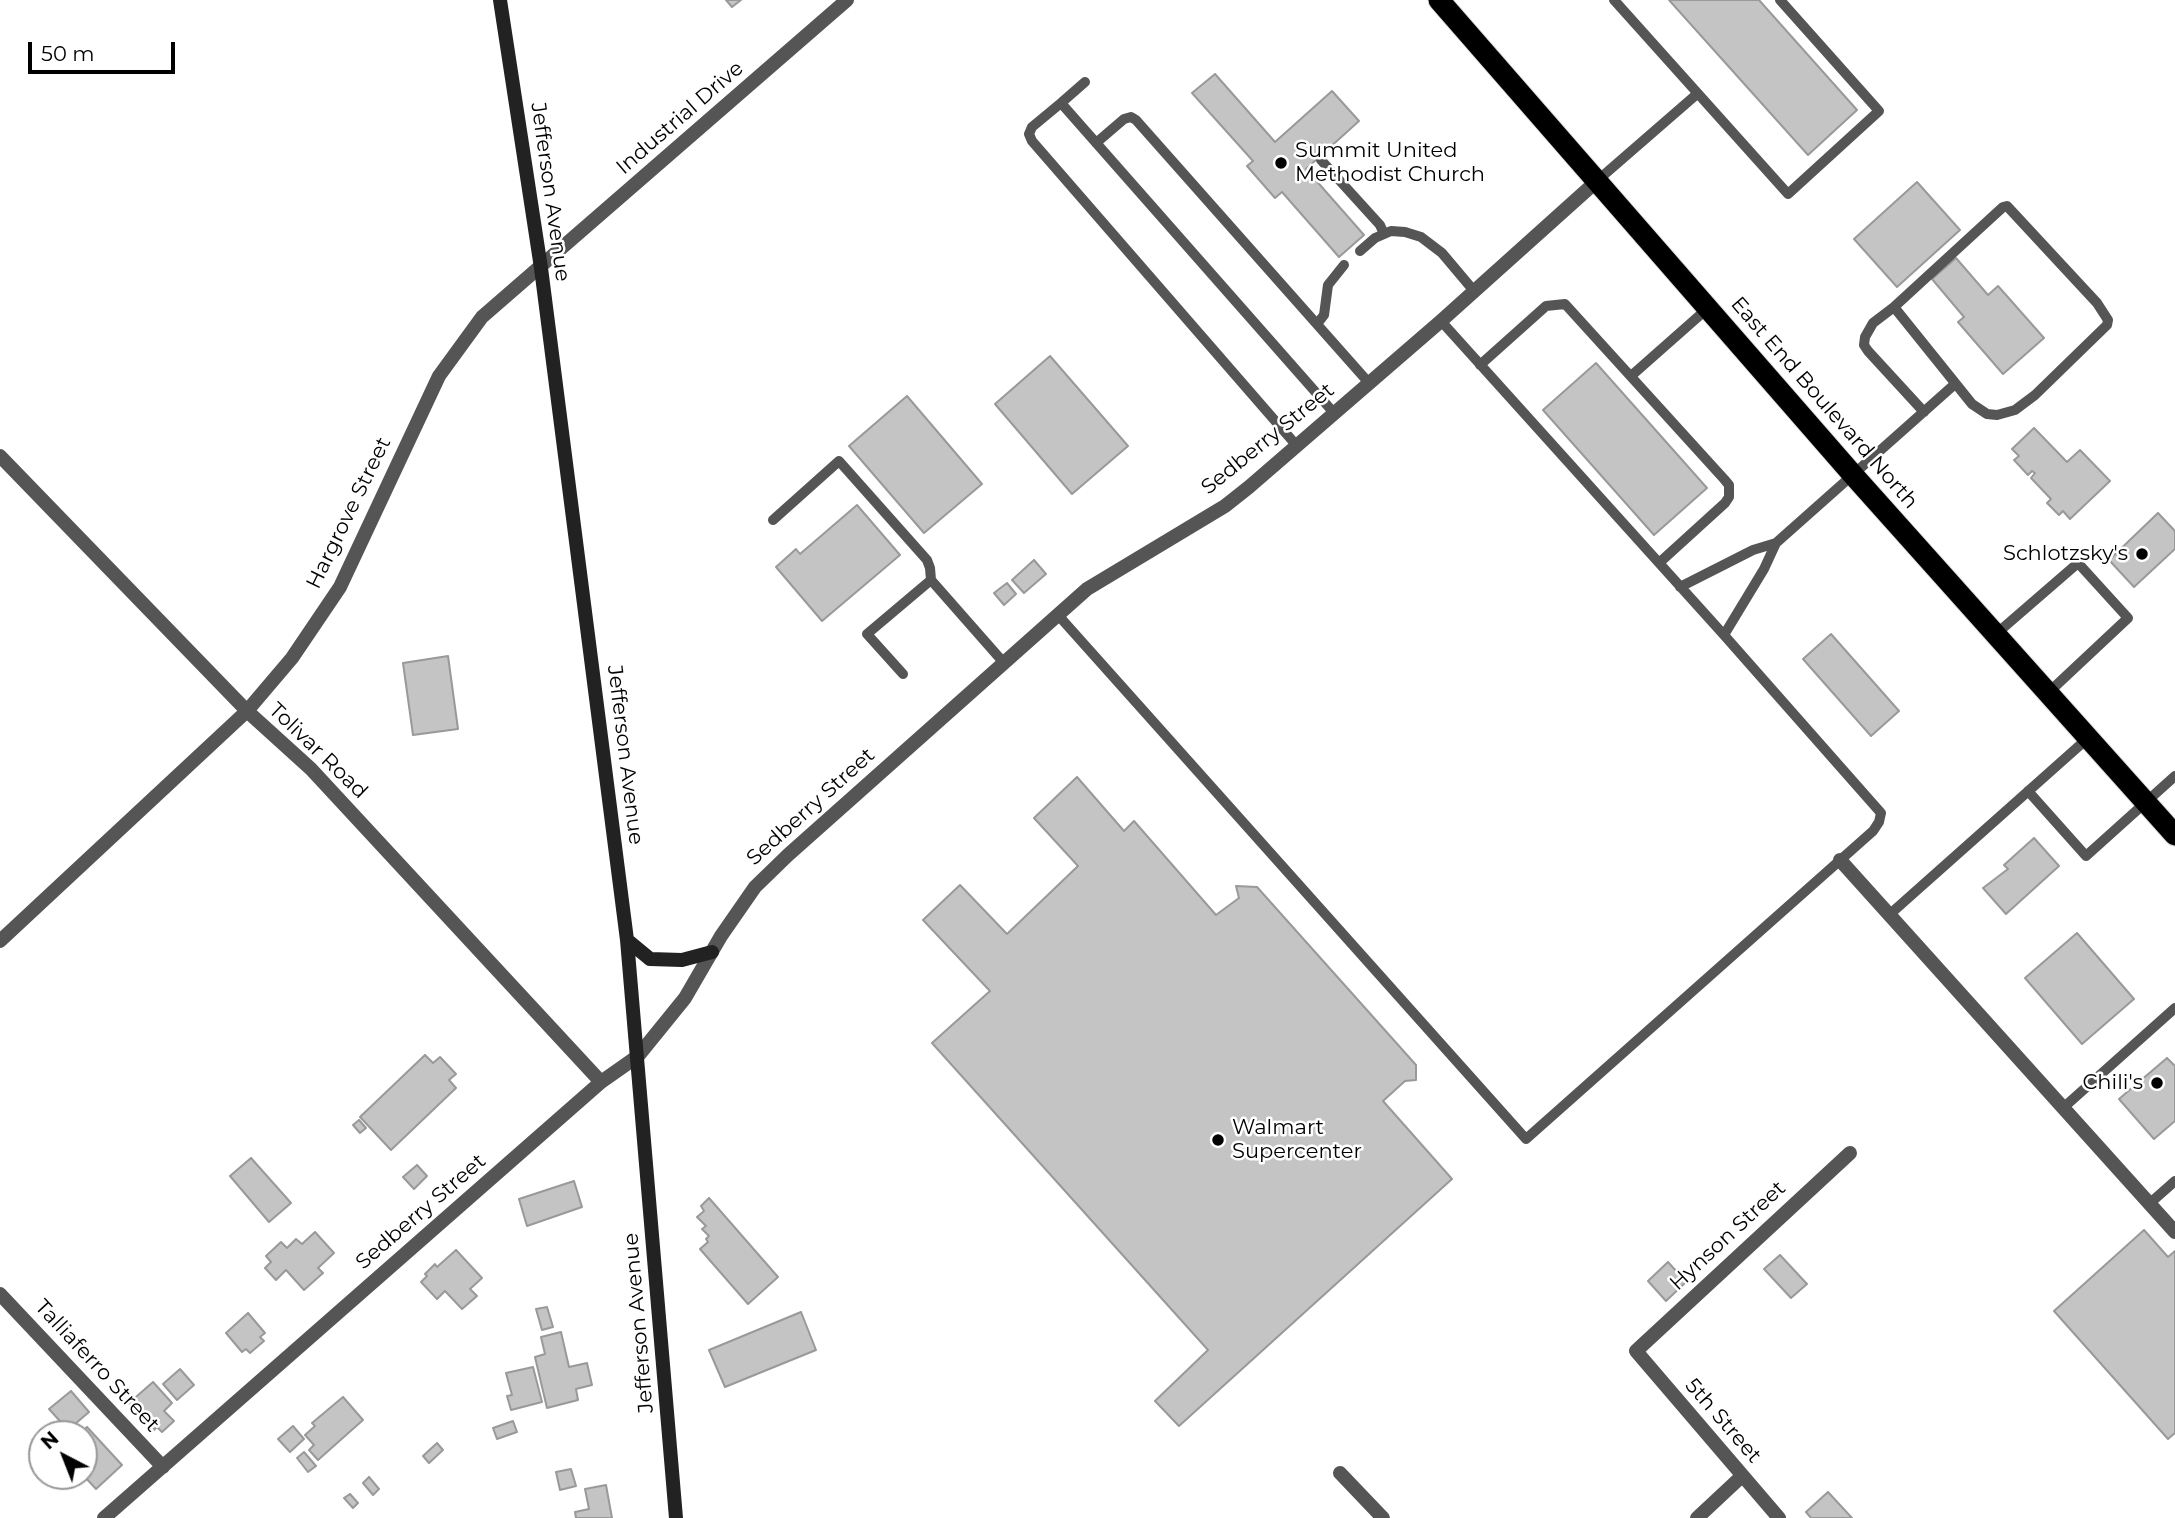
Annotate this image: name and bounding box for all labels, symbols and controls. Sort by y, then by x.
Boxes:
scale bar [32,28,178,72]
text: 50 m [41,41,95,66]
street label: Industrial Drive [611,56,749,180]
street label: Jefferson Avenue [525,101,575,283]
place label: Summit United Methodist Church [1295,138,1485,188]
marker: Summit United Methodist Church [1273,155,1289,171]
street label: East End Boulevard North [1725,292,1923,514]
street label: Sedberry Street [1196,378,1340,500]
street label: Hargrove Street [301,433,397,593]
place label: Schlotzsky's [2003,541,2128,567]
marker: Schlotzsky's [2134,546,2150,562]
street label: Jefferson Avenue [601,664,649,846]
street label: Tolivar Road [263,698,373,804]
street label: Sedberry Street [742,743,880,871]
place label: Chili's [2082,1070,2143,1096]
marker: Chili's [2149,1075,2165,1091]
place label: Walmart Supercenter [1232,1115,1362,1165]
marker: Walmart Supercenter [1210,1132,1226,1148]
street label: Sedberry Street [351,1149,491,1275]
street label: Hynson Street [1665,1176,1791,1296]
street label: Jefferson Avenue [619,1232,659,1414]
street label: Talliaferro Street [29,1295,165,1437]
street label: 5th Street [1680,1374,1766,1468]
north arrow [28,1420,98,1490]
text: N [37,1427,63,1454]

